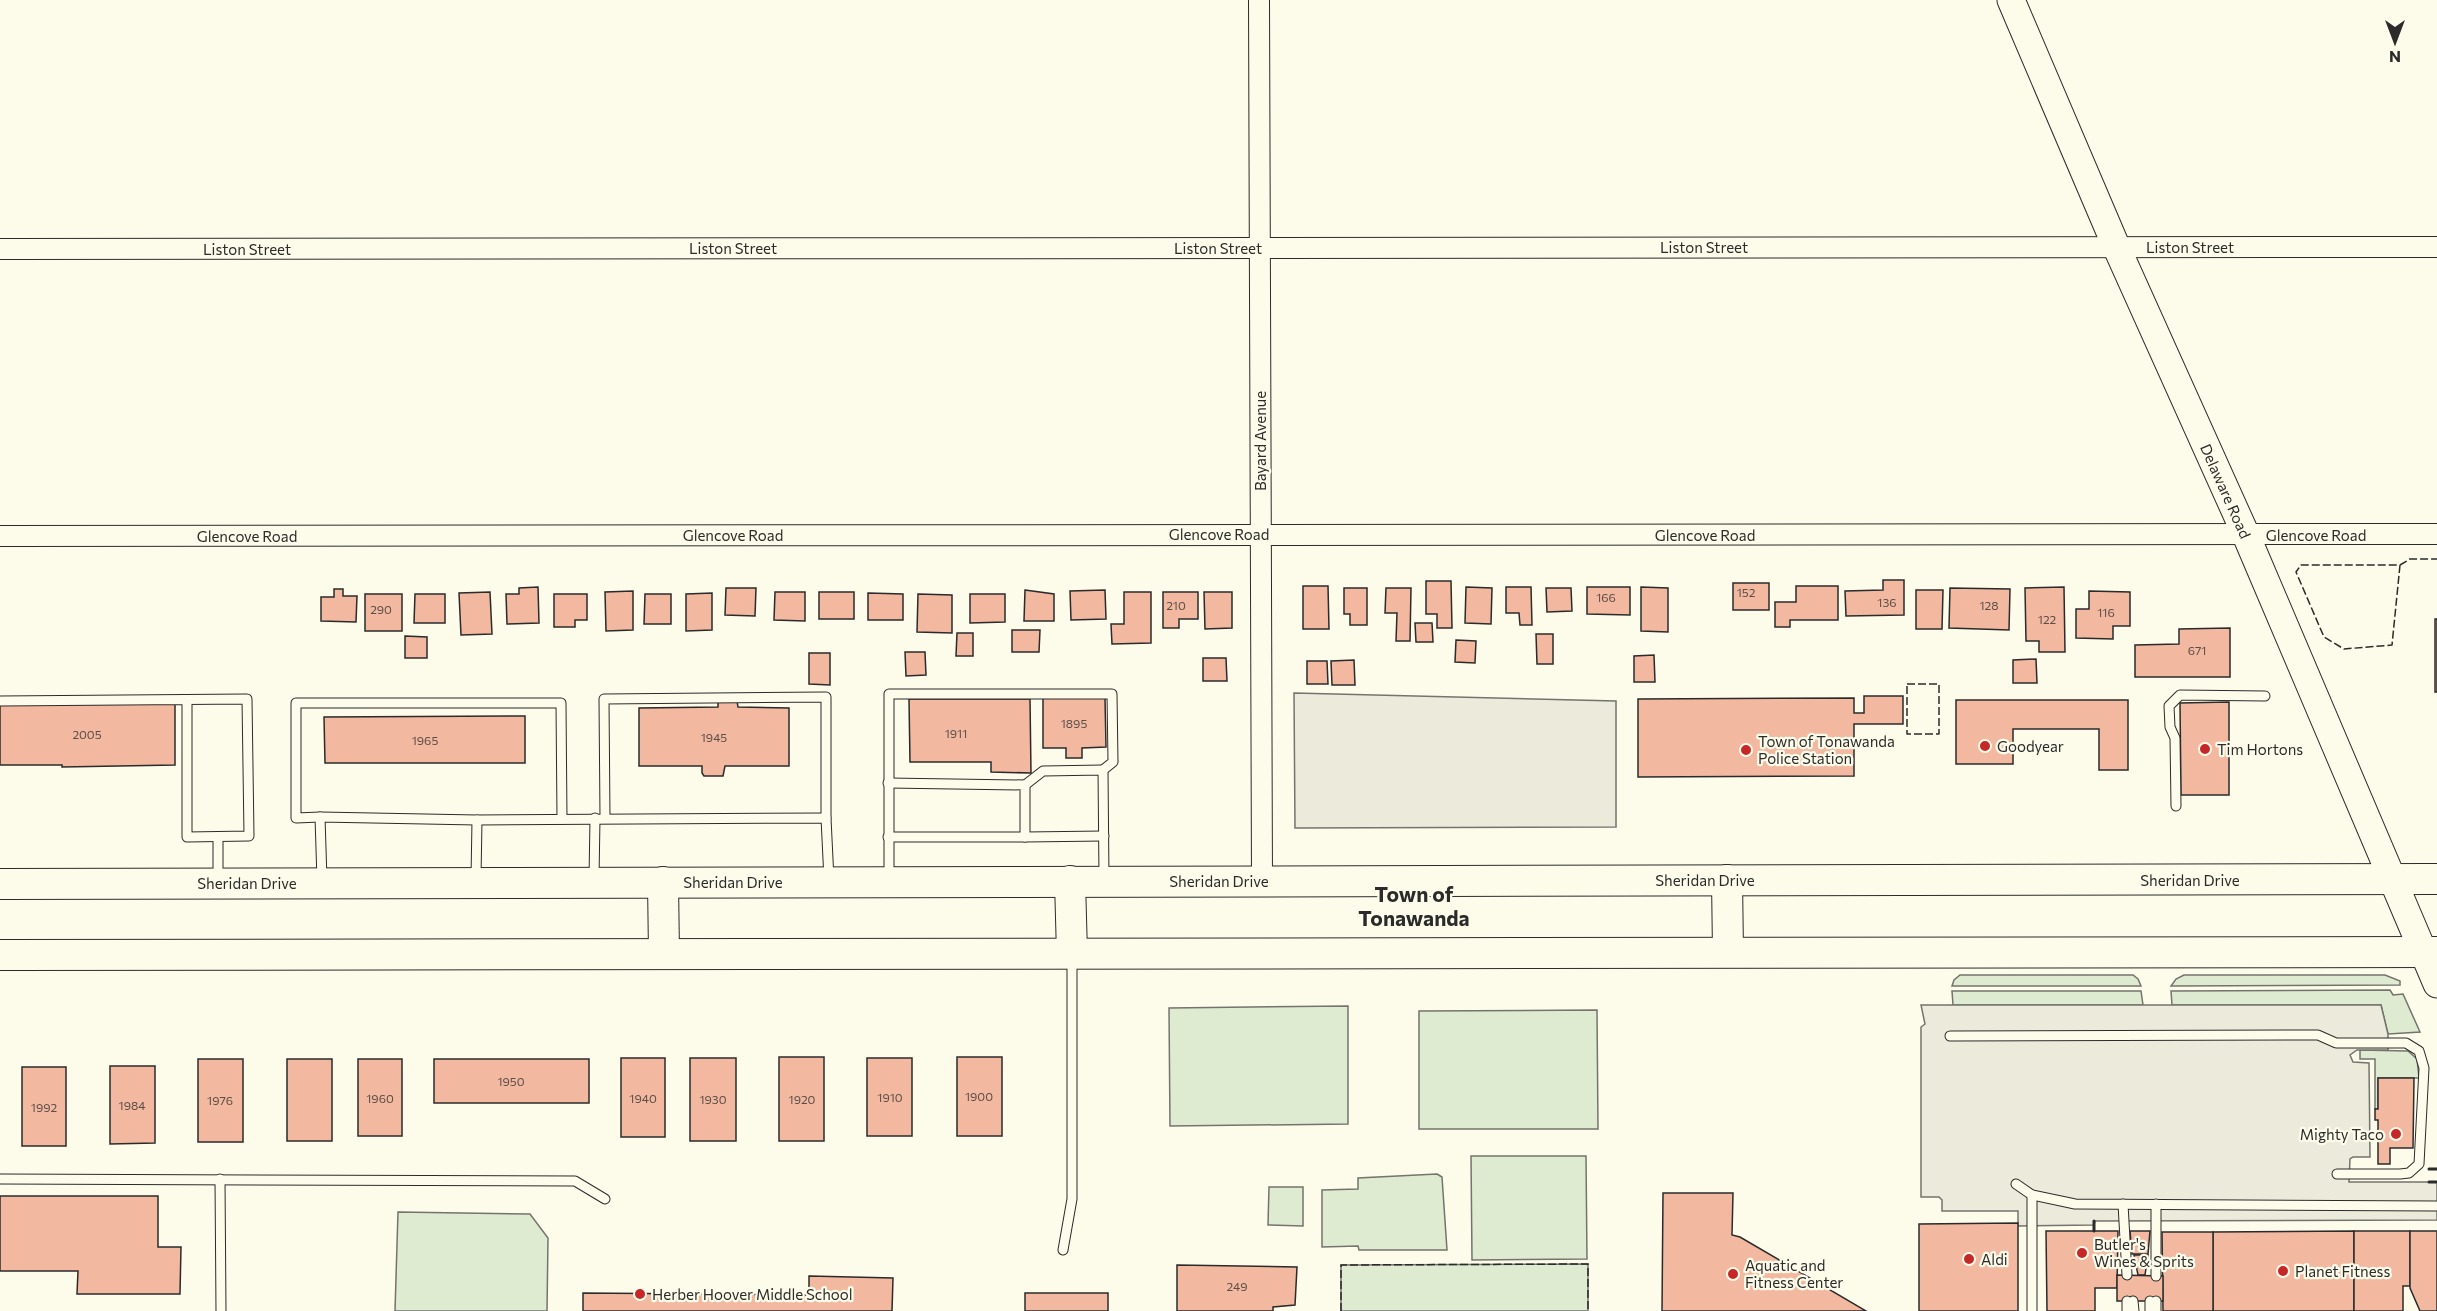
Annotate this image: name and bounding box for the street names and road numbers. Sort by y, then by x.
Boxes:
street label: Liston Street [1660,238,1748,256]
street label: Liston Street [2146,238,2234,256]
street label: Liston Street [689,239,777,257]
street label: Liston Street [1174,239,1262,257]
street label: Liston Street [203,240,291,258]
street label: Bayard Avenue [1251,391,1269,491]
street label: Delaware Road [2197,441,2255,541]
street label: Glencove Road [1169,525,1269,543]
street label: Glencove Road [683,526,783,544]
street label: Glencove Road [1655,526,1755,544]
street label: Glencove Road [2266,526,2366,544]
street label: Glencove Road [197,527,297,545]
street label: Sheridan Drive [1655,871,1755,889]
street label: Sheridan Drive [2140,871,2240,889]
street label: Sheridan Drive [1169,872,1269,890]
street label: Sheridan Drive [683,873,783,891]
street label: Sheridan Drive [197,874,297,892]

